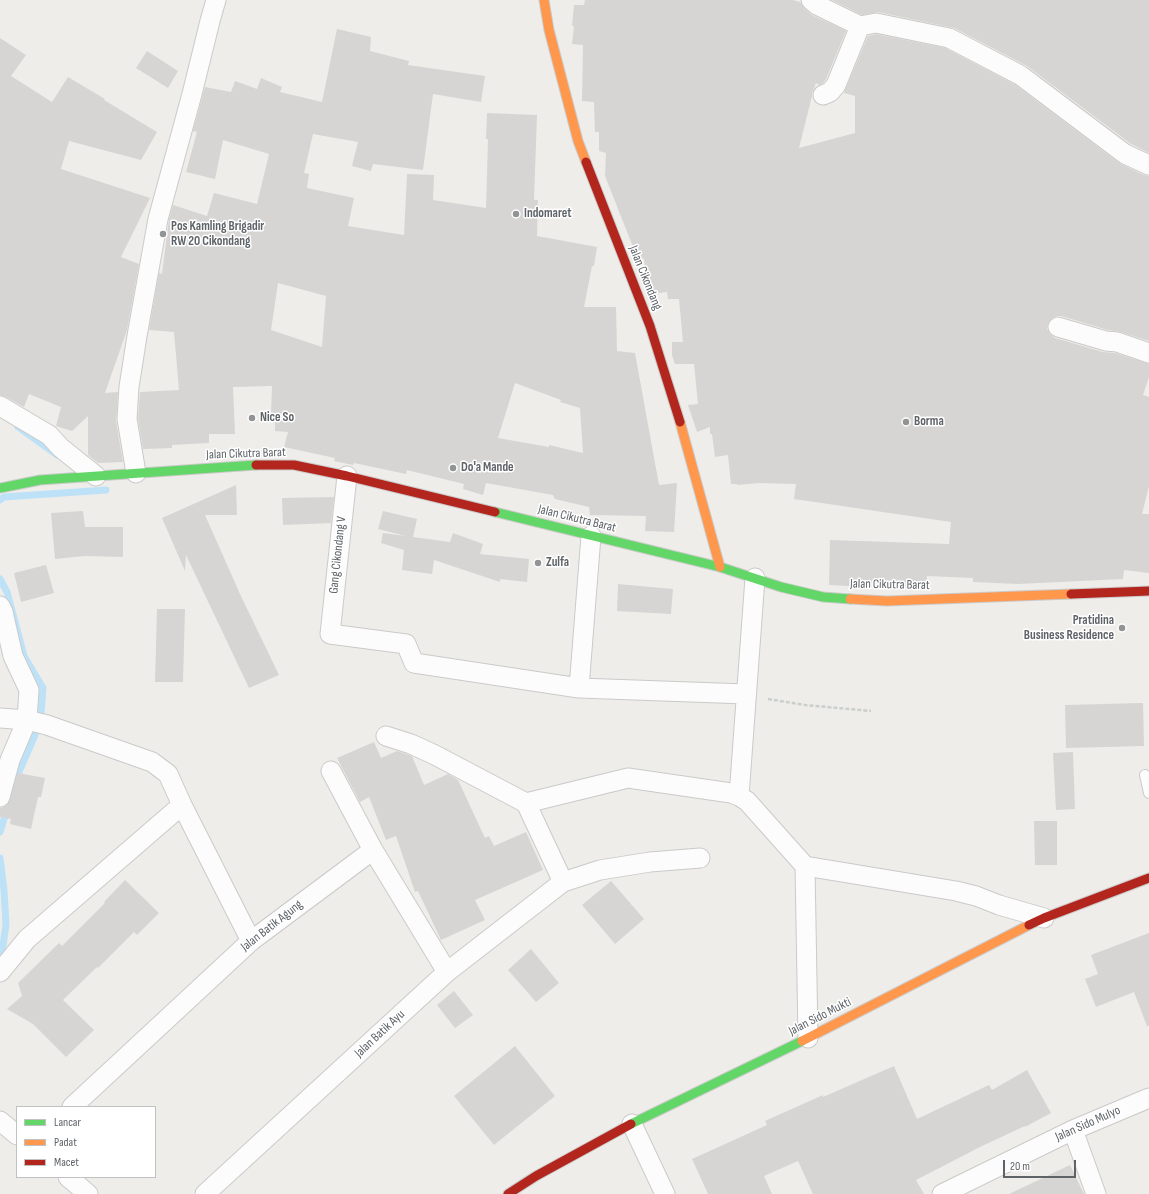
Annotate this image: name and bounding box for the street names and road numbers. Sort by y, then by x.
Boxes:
street label: Jalan Cikondang [625,243,665,313]
street label: Jalan Cikutra Barat [206,445,286,463]
street label: Jalan Cikutra Barat [536,502,618,536]
street label: Gang Cikondang V [326,516,350,594]
street label: Jalan Cikutra Barat [850,577,930,593]
street label: Jalan Batik Agung [238,897,306,955]
street label: Jalan Sido Mukti [786,995,854,1039]
street label: Jalan Batik Ayu [352,1007,408,1061]
street label: Jalan Sido Mulyo [1053,1103,1123,1145]

